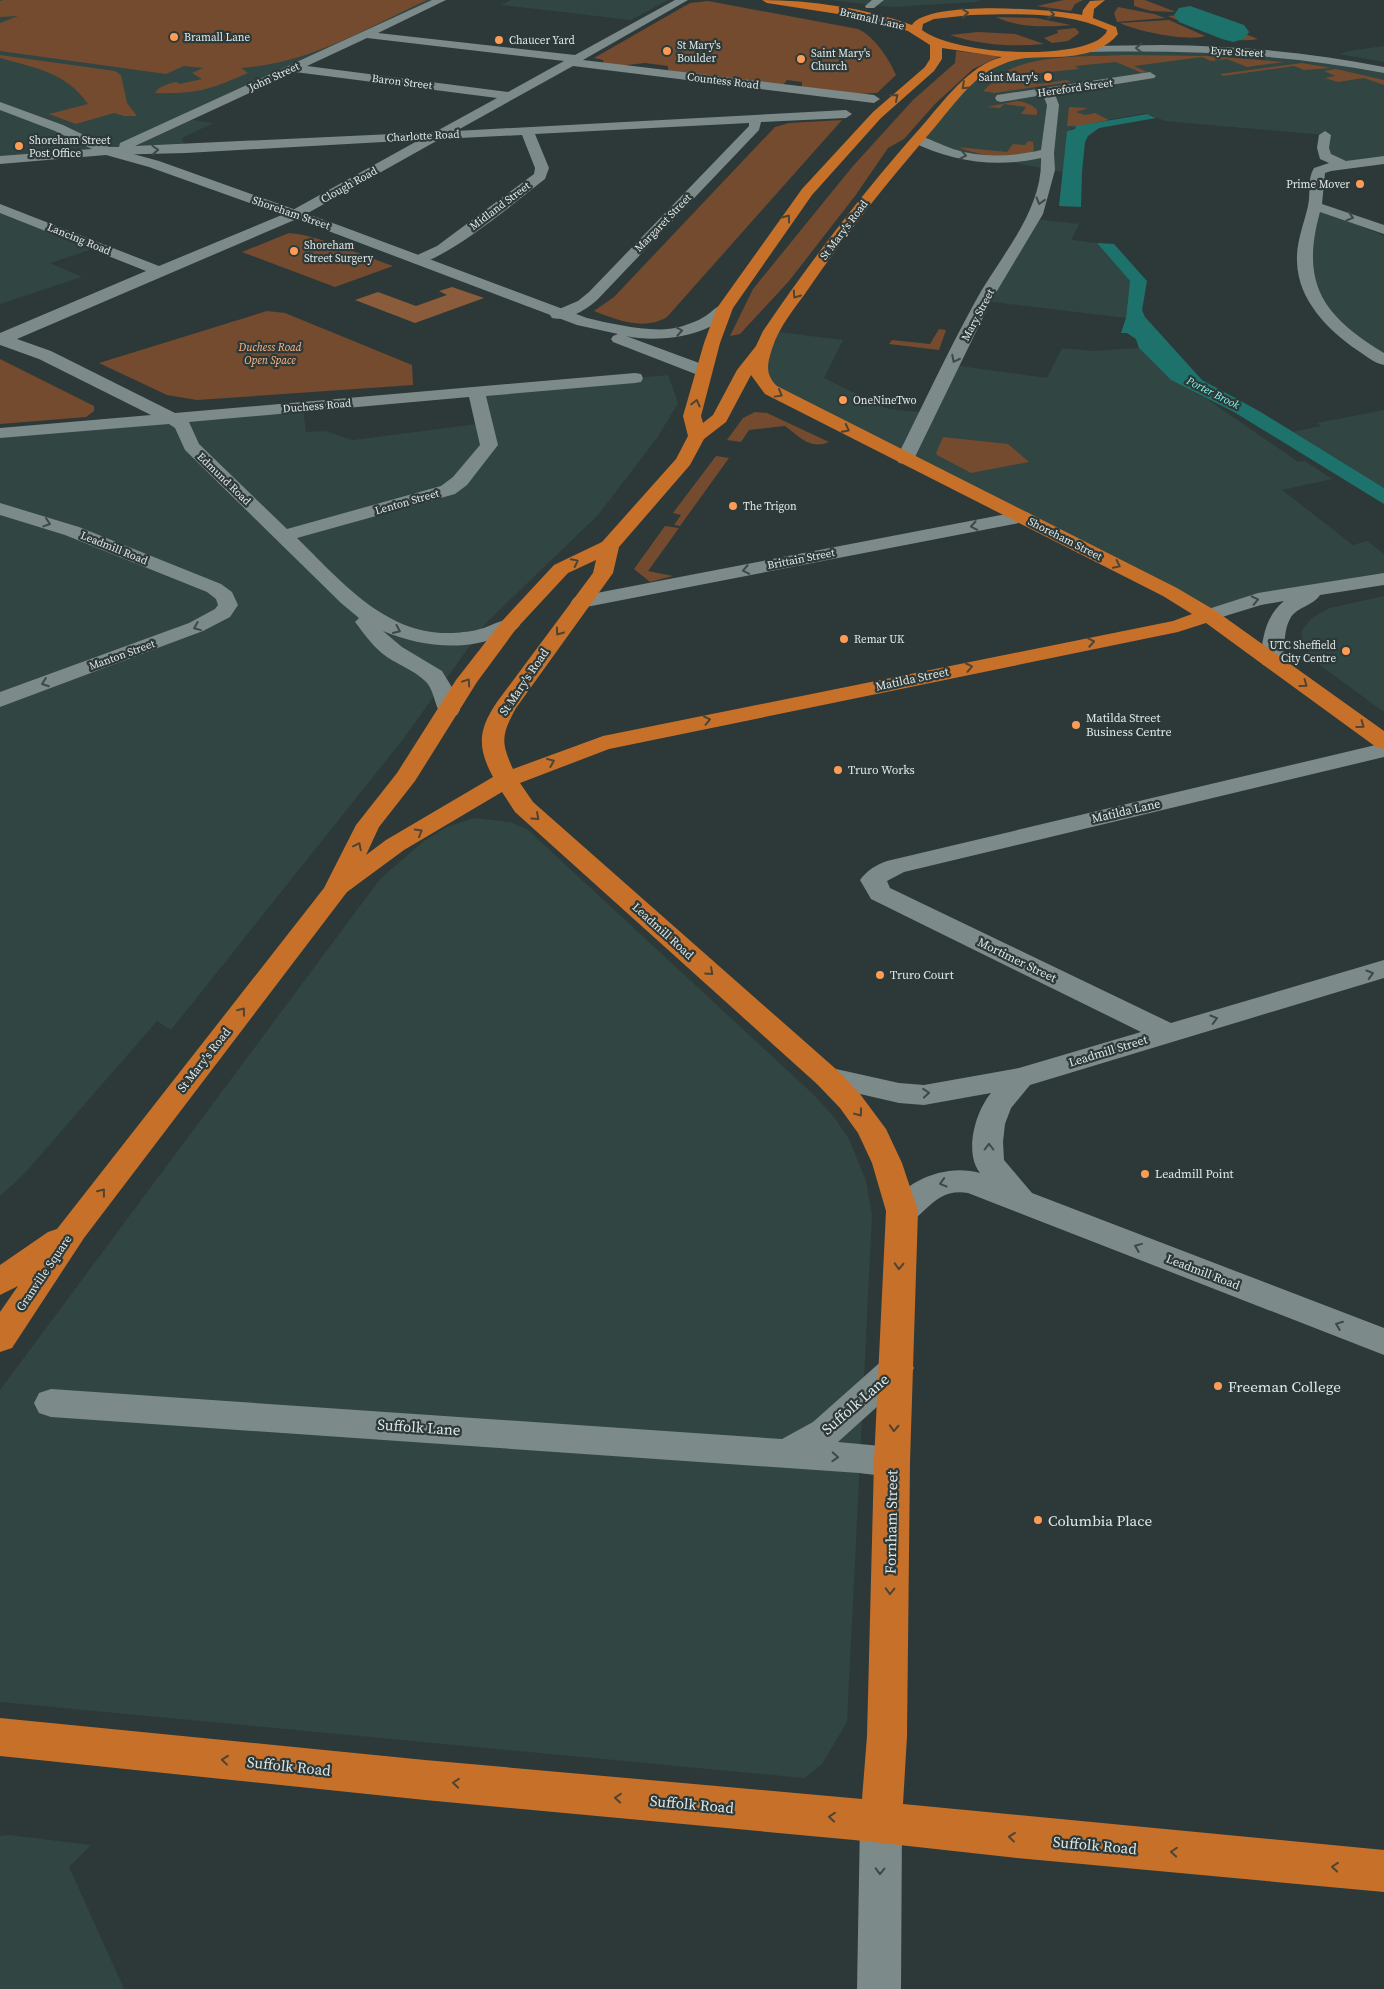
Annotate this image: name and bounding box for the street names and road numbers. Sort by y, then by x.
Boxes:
street label: Bramall Lane [838,4,906,34]
street label: Eyre Street [1210,43,1264,61]
street label: John Street [245,59,302,96]
street label: Countess Road [686,69,760,93]
street label: Baron Street [371,71,433,93]
street label: Hereford Street [1036,75,1114,101]
street label: Charlotte Road [386,127,461,145]
street label: Clough Road [318,163,380,207]
street label: Midland Street [467,178,534,234]
street label: Margaret Street [631,190,695,255]
street label: Shoreham Street [250,193,332,233]
street label: St Mary's Road [817,196,872,263]
street label: Lancing Road [45,219,114,259]
street label: Mary Street [958,286,998,344]
street label: Duchess Road [282,395,353,416]
street label: Edmund Road [194,449,255,509]
street label: Lenton Street [373,486,441,518]
street label: Shoreham Street [1025,514,1105,564]
street label: Leadmill Road [78,528,150,569]
street label: Brittain Street [766,545,837,573]
street label: Manton Street [87,636,157,674]
street label: St Mary's Road [496,645,552,719]
street label: Matilda Street [874,663,950,695]
street label: Matilda Lane [1090,795,1162,827]
street label: Leadmill Road [629,899,697,963]
street label: Mortimer Street [975,934,1059,986]
street label: St Mary's Road [174,1024,234,1096]
street label: Leadmill Street [1067,1031,1149,1071]
street label: Granville Square [13,1232,75,1314]
street label: Leadmill Road [1164,1251,1242,1293]
street label: Suffolk Lane [817,1368,894,1439]
street label: Suffolk Lane [377,1414,462,1440]
street label: Fornham Street [880,1470,902,1574]
street label: Suffolk Road [246,1751,332,1781]
street label: Suffolk Road [649,1790,735,1818]
street label: Suffolk Road [1052,1831,1138,1859]

